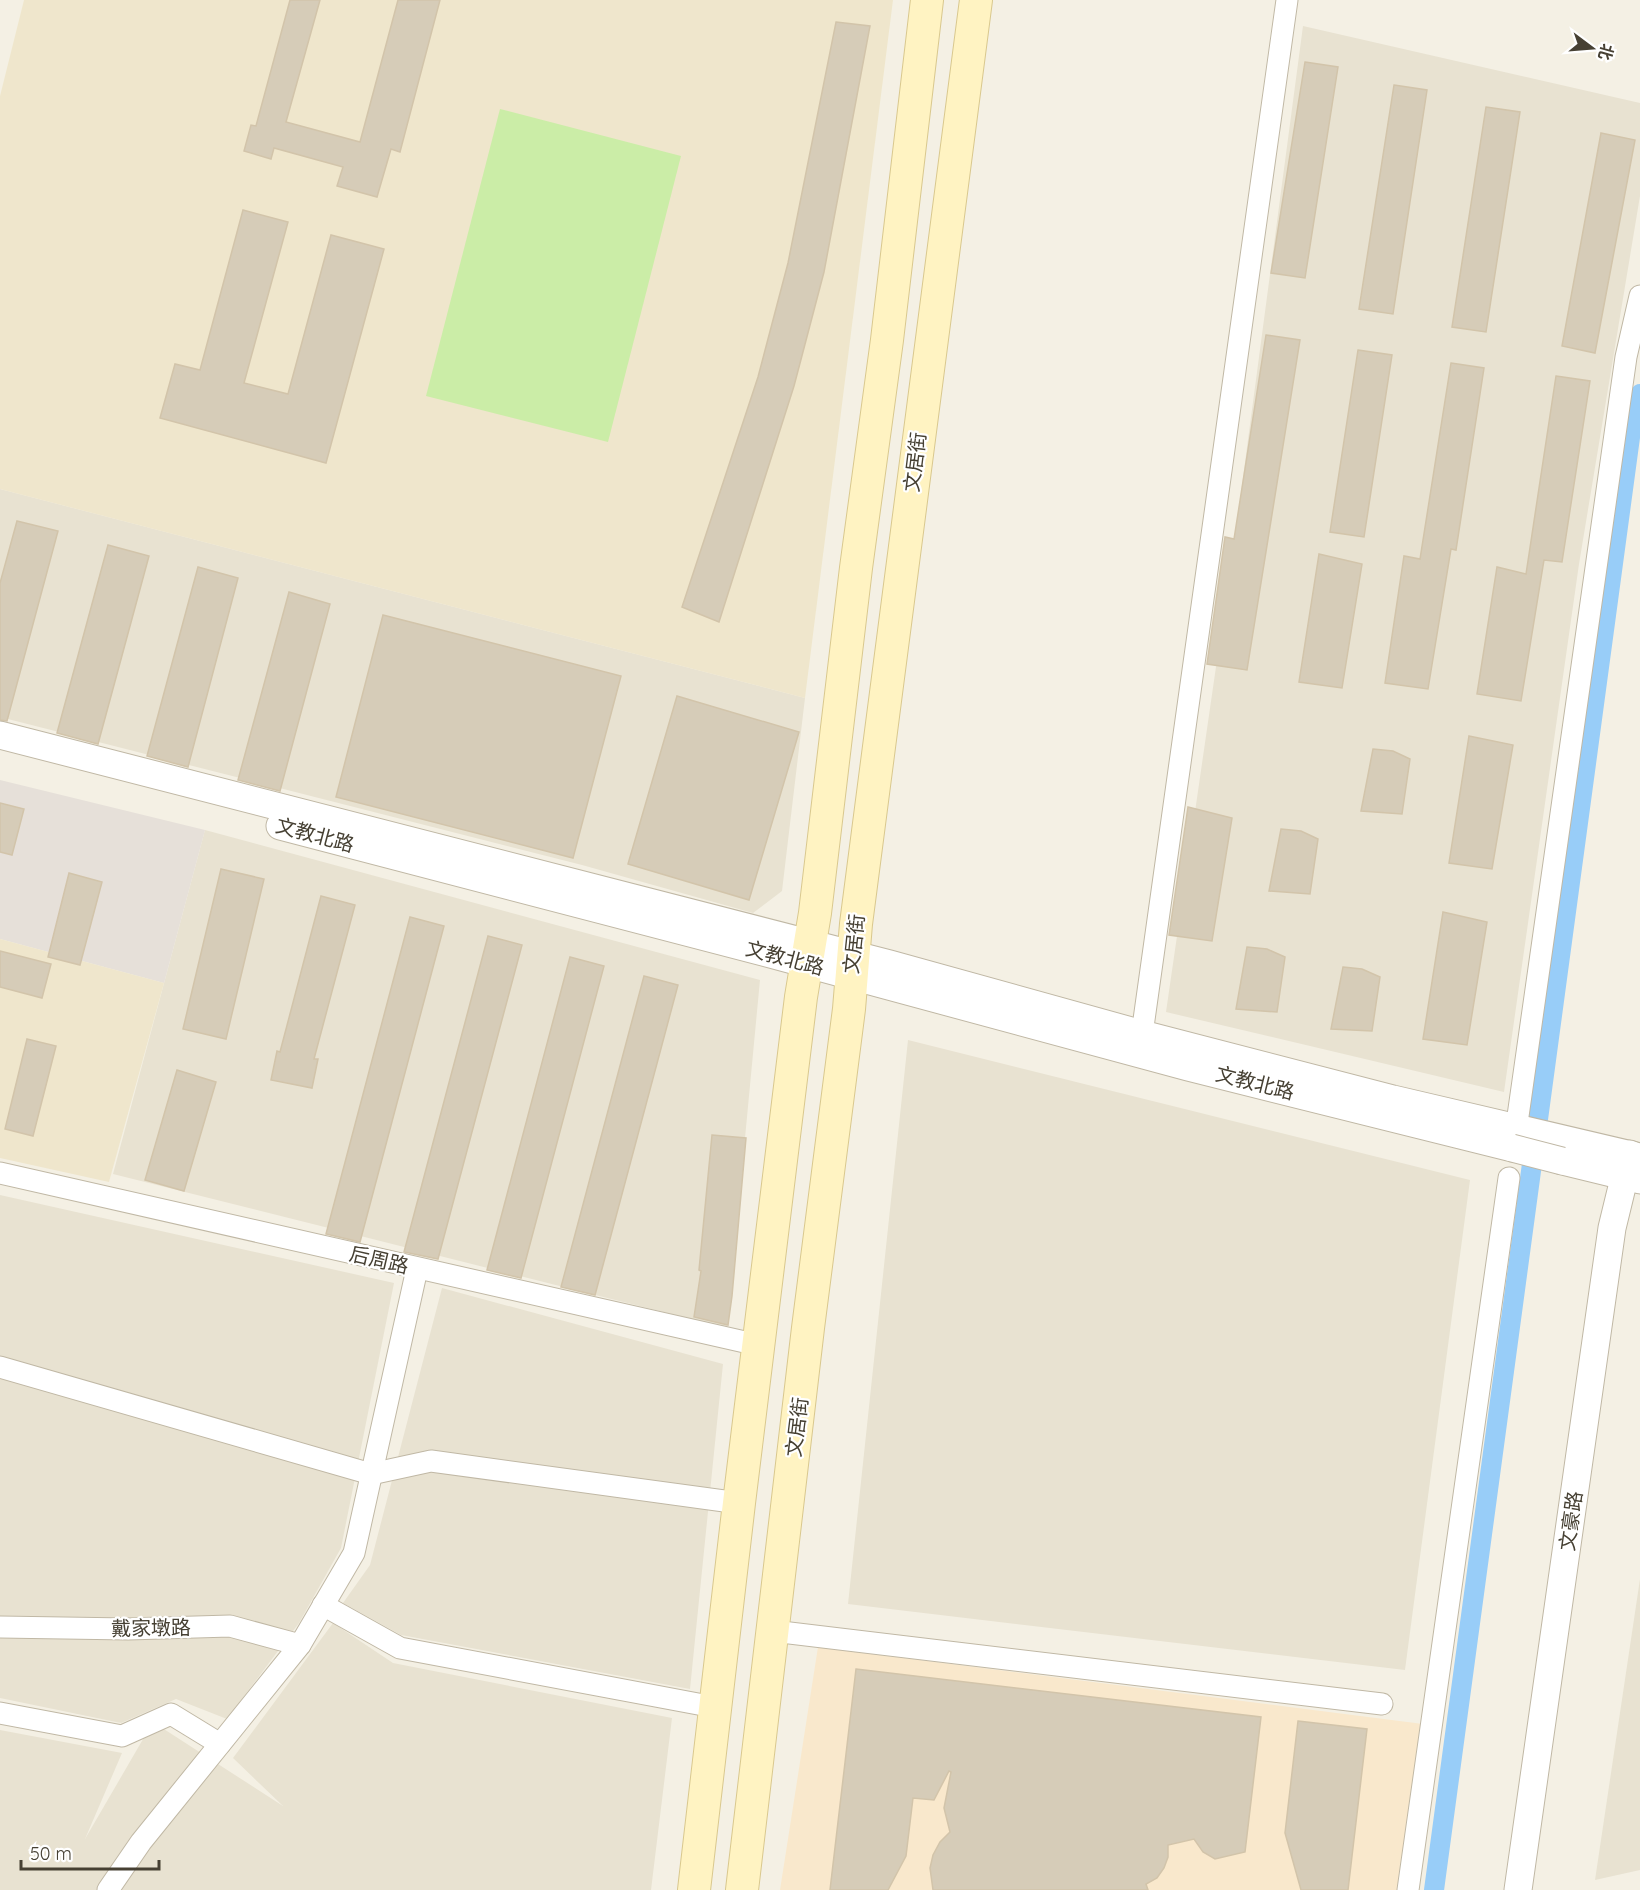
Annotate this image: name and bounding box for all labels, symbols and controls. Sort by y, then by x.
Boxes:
north arrow [1562,18,1622,78]
text: 北 [1595,42,1618,63]
street label: 文居街 [898,431,931,493]
street label: 文教北路 [273,812,357,857]
street label: 文居街 [838,913,869,975]
street label: 文教北路 [743,935,827,980]
street label: 文教北路 [1213,1061,1297,1104]
street label: 后周路 [347,1241,411,1278]
street label: 文居街 [780,1396,813,1458]
street label: 文豪路 [1554,1489,1587,1552]
street label: 戴家墩路 [111,1614,191,1641]
scale bar [21,1833,159,1871]
text: 50 m [30,1842,72,1865]

